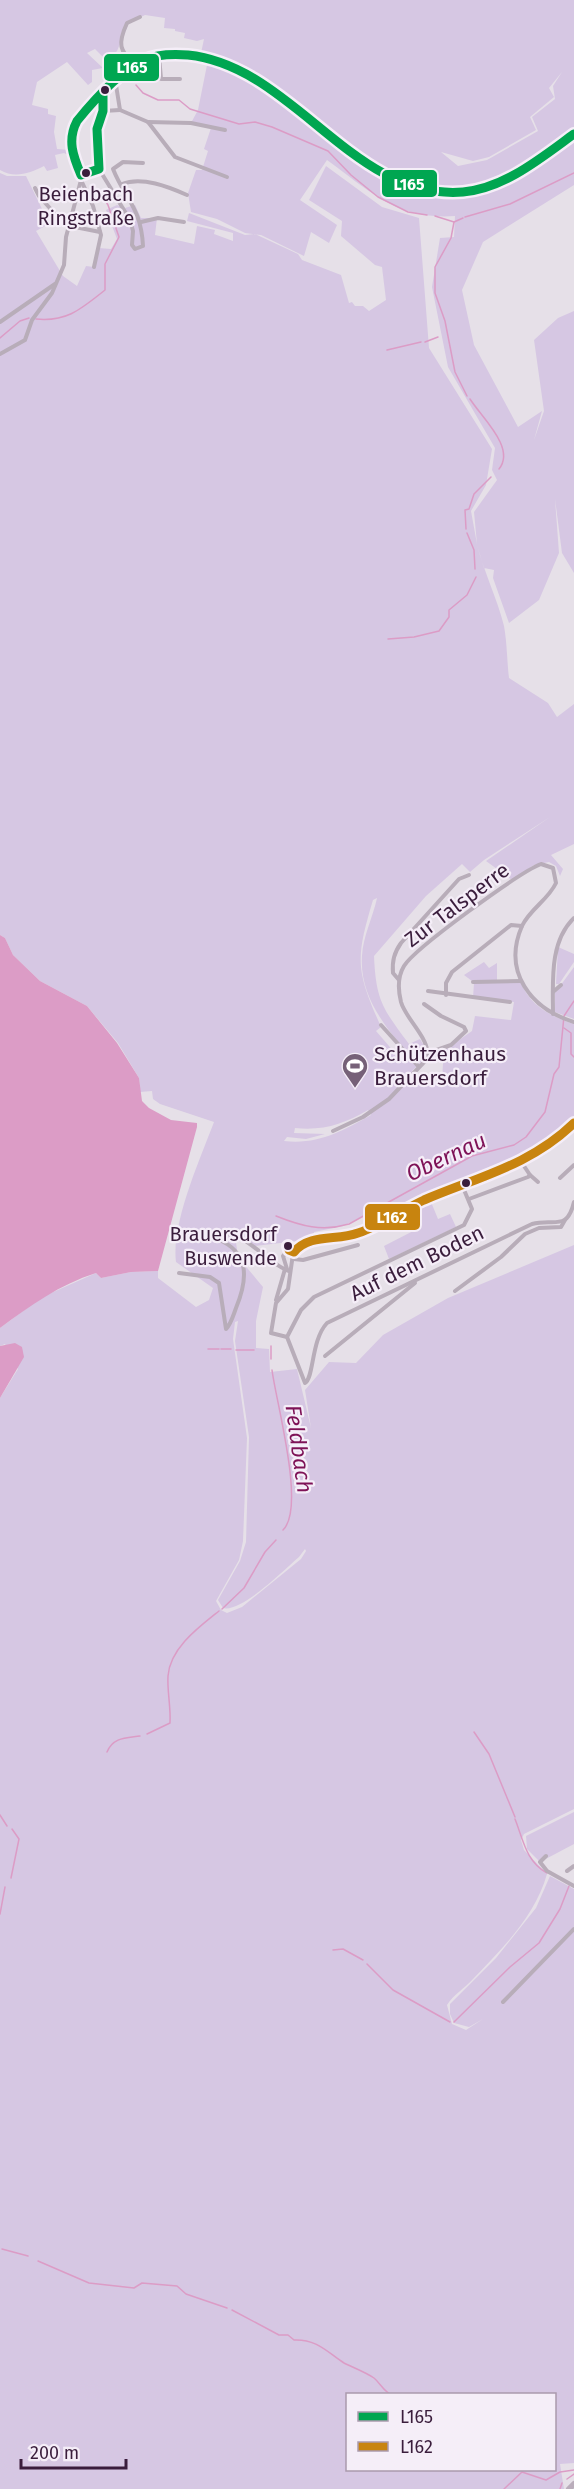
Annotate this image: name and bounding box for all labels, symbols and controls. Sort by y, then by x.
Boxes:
line badge: L165 [103,53,160,82]
text: L165 [116,58,148,77]
unlabelled marker [99,84,111,96]
marker: Beienbach Ringstraße [80,167,92,179]
line badge: L165 [381,169,438,198]
text: L165 [393,175,425,194]
place label: Beienbach Ringstraße [38,182,134,230]
street label: Zur Talsperre [400,857,514,953]
place label: Schützenhaus Brauersdorf [374,1041,506,1091]
sports icon: Schützenhaus Brauersdorf [340,1051,370,1089]
water label: Obernau [402,1127,490,1187]
unlabelled marker [460,1177,472,1189]
line badge: L162 [364,1203,421,1231]
text: L162 [377,1208,407,1227]
street label: Auf dem Boden [346,1219,488,1307]
place label: Brauersdorf Buswende [170,1222,278,1270]
marker: Brauersdorf Buswende [282,1240,294,1252]
water label: Feldbach [279,1403,319,1495]
legend [346,2393,556,2471]
text: L165 [400,2406,433,2428]
scale bar [21,2432,126,2470]
text: L162 [400,2436,433,2458]
text: 200 m [30,2442,79,2464]

